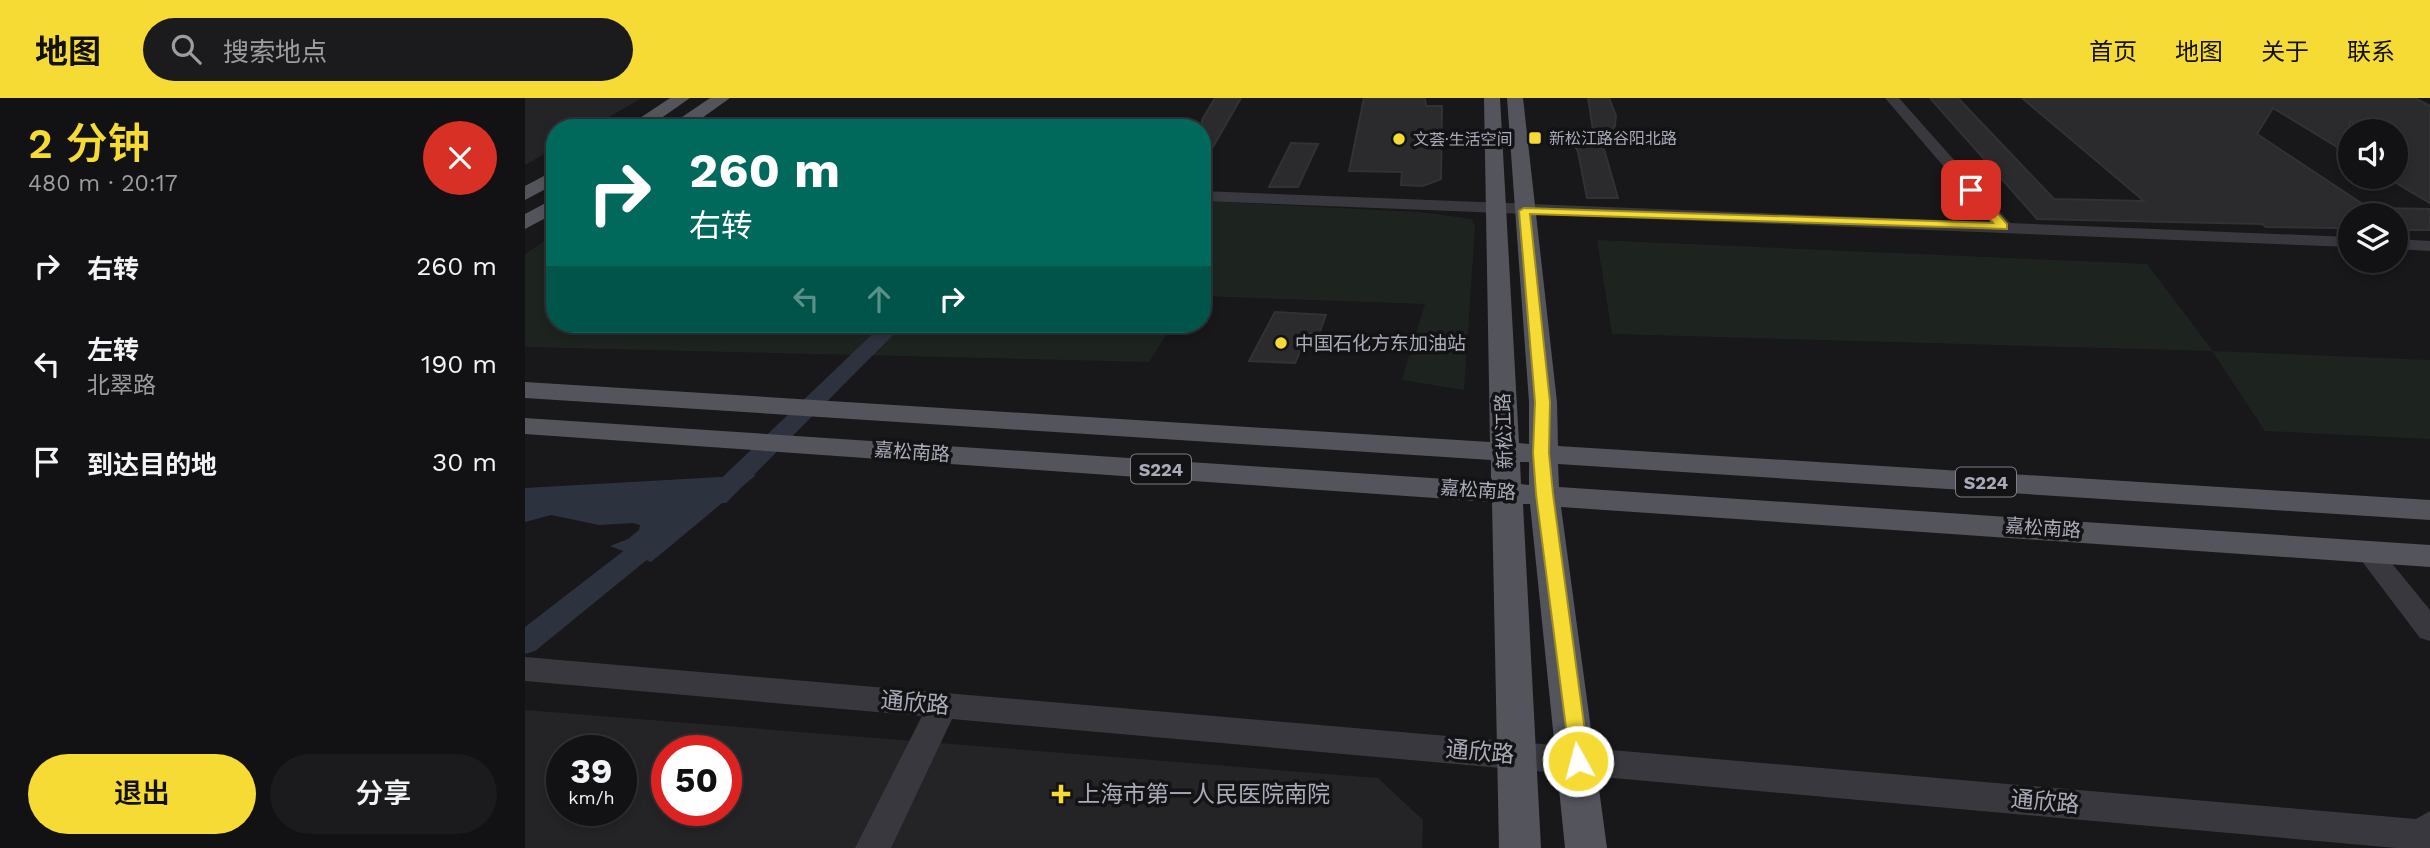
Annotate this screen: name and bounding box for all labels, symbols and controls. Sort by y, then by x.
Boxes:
search box [143,18,633,81]
icon: search [167,30,205,68]
text: 地图 [35,32,101,71]
text: 搜索地点 [223,37,327,67]
text: 首页 [2089,38,2137,66]
text: 地图 [2175,38,2223,66]
text: 关于 [2261,38,2309,66]
text: 联系 [2347,38,2395,66]
text: 2 分钟 [28,119,150,168]
map controls [2338,119,2408,273]
button: sound [2338,119,2408,189]
button: close [423,121,497,195]
place label: 新松江路谷阳北路 [1549,129,1677,148]
place label: 文荟·生活空间 [1413,130,1513,149]
marker: 新松江路谷阳北路 [1527,130,1543,146]
marker: 文荟·生活空间 [1391,131,1407,147]
text: 260 m [689,141,840,199]
icon: right [574,147,665,238]
pin [1941,160,2001,220]
text: 480 m · 20:17 [28,170,178,197]
icon: arrive [1952,171,1990,209]
button: layers [2338,203,2408,273]
text: 右转 [689,207,753,245]
icon: right [28,247,66,285]
text: 260 m [416,251,497,281]
text: 右转 [87,254,139,284]
icon: left [787,280,825,318]
icon: ahead [860,280,898,318]
icon: right [933,280,971,318]
place label: 中国石化方东加油站 [1295,332,1466,355]
text: 左转 [87,335,139,365]
marker: 中国石化方东加油站 [1273,335,1289,351]
icon: left [28,345,66,383]
text: 190 m [421,349,497,379]
text: 北翠路 [87,372,156,399]
street label: 新松江路 [1491,393,1517,469]
street label: 嘉松南路 [873,438,951,466]
icon: arrive [28,443,66,481]
text: 30 m [432,447,497,477]
text: 到达目的地 [87,450,217,480]
road number: S224 [1131,454,1191,484]
road number: S224 [1956,468,2016,496]
street label: 嘉松南路 [1439,476,1517,504]
street label: 嘉松南路 [2004,514,2082,542]
street label: 通欣路 [879,687,951,719]
position arrow [1541,724,1615,798]
speed limit sign: 50 [651,735,742,826]
street label: 通欣路 [1444,736,1516,768]
text: 39 [570,750,613,792]
button: 退出 [28,754,256,834]
button: 分享 [270,754,497,834]
place label: 上海市第一人民医院南院 [1077,781,1330,808]
marker: 上海市第一人民医院南院 [1051,784,1071,804]
street label: 通欣路 [2009,786,2081,818]
text: km/h [568,787,615,808]

